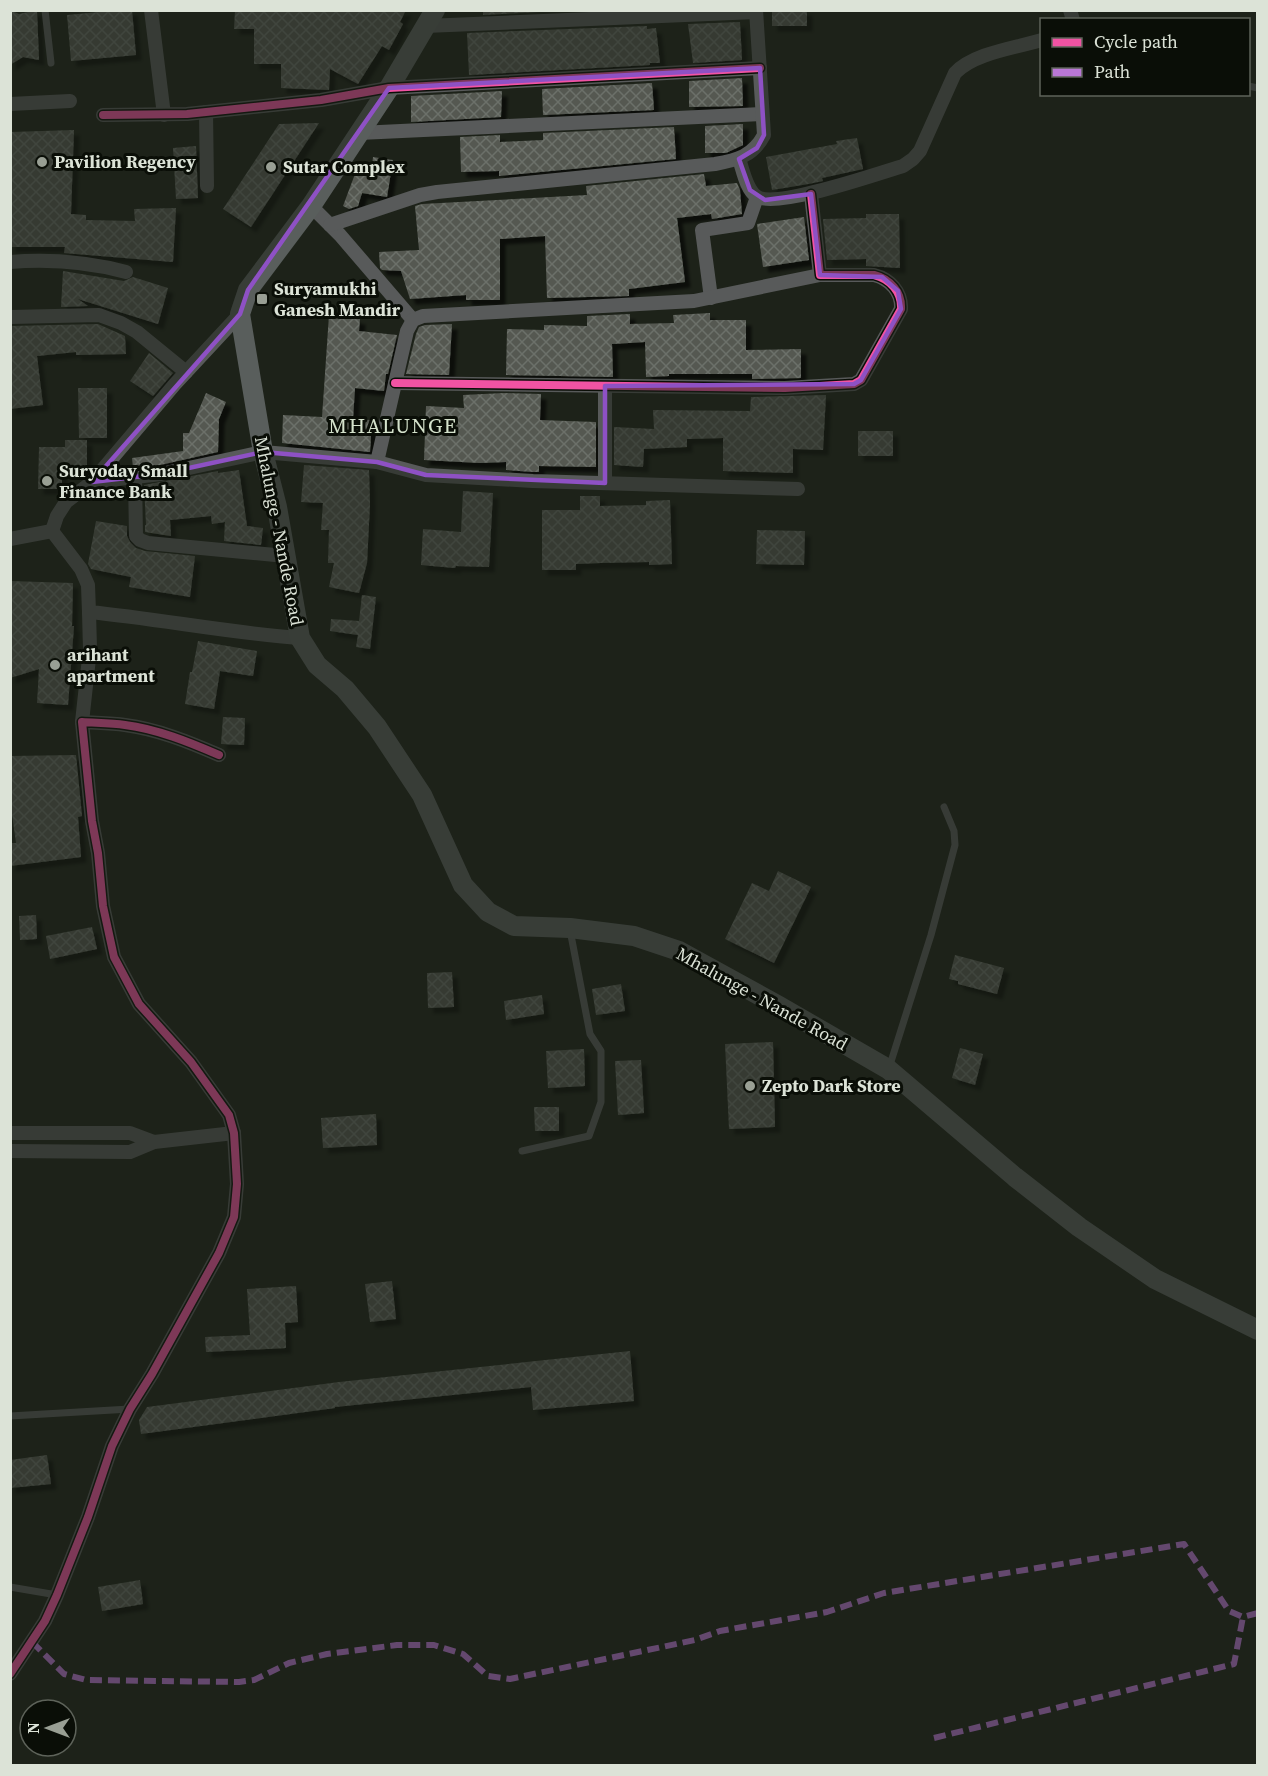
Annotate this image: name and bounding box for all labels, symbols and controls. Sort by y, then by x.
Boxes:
legend [1040,18,1250,96]
text: Cycle path [1094,29,1178,54]
text: Path [1094,59,1131,84]
place label: Pavilion Regency [54,149,196,174]
place label: Sutar Complex [283,154,405,179]
marker: Pavilion Regency [35,155,49,169]
marker: Sutar Complex [264,160,278,174]
place label: Suryamukhi Ganesh Mandir [274,276,401,322]
marker: Suryamukhi Ganesh Mandir [255,292,269,306]
district label: MHALUNGE [328,411,458,440]
street label: Mhalunge - Nande Road [249,434,310,628]
place label: Suryoday Small Finance Bank [59,458,188,504]
marker: Suryoday Small Finance Bank [40,474,54,488]
place label: arihant apartment [67,642,155,688]
marker: arihant apartment [48,658,62,672]
street label: Mhalunge - Nande Road [672,941,852,1056]
place label: Zepto Dark Store [762,1073,901,1098]
marker: Zepto Dark Store [743,1079,757,1093]
north arrow [18,1698,78,1758]
text: N [22,1722,44,1734]

